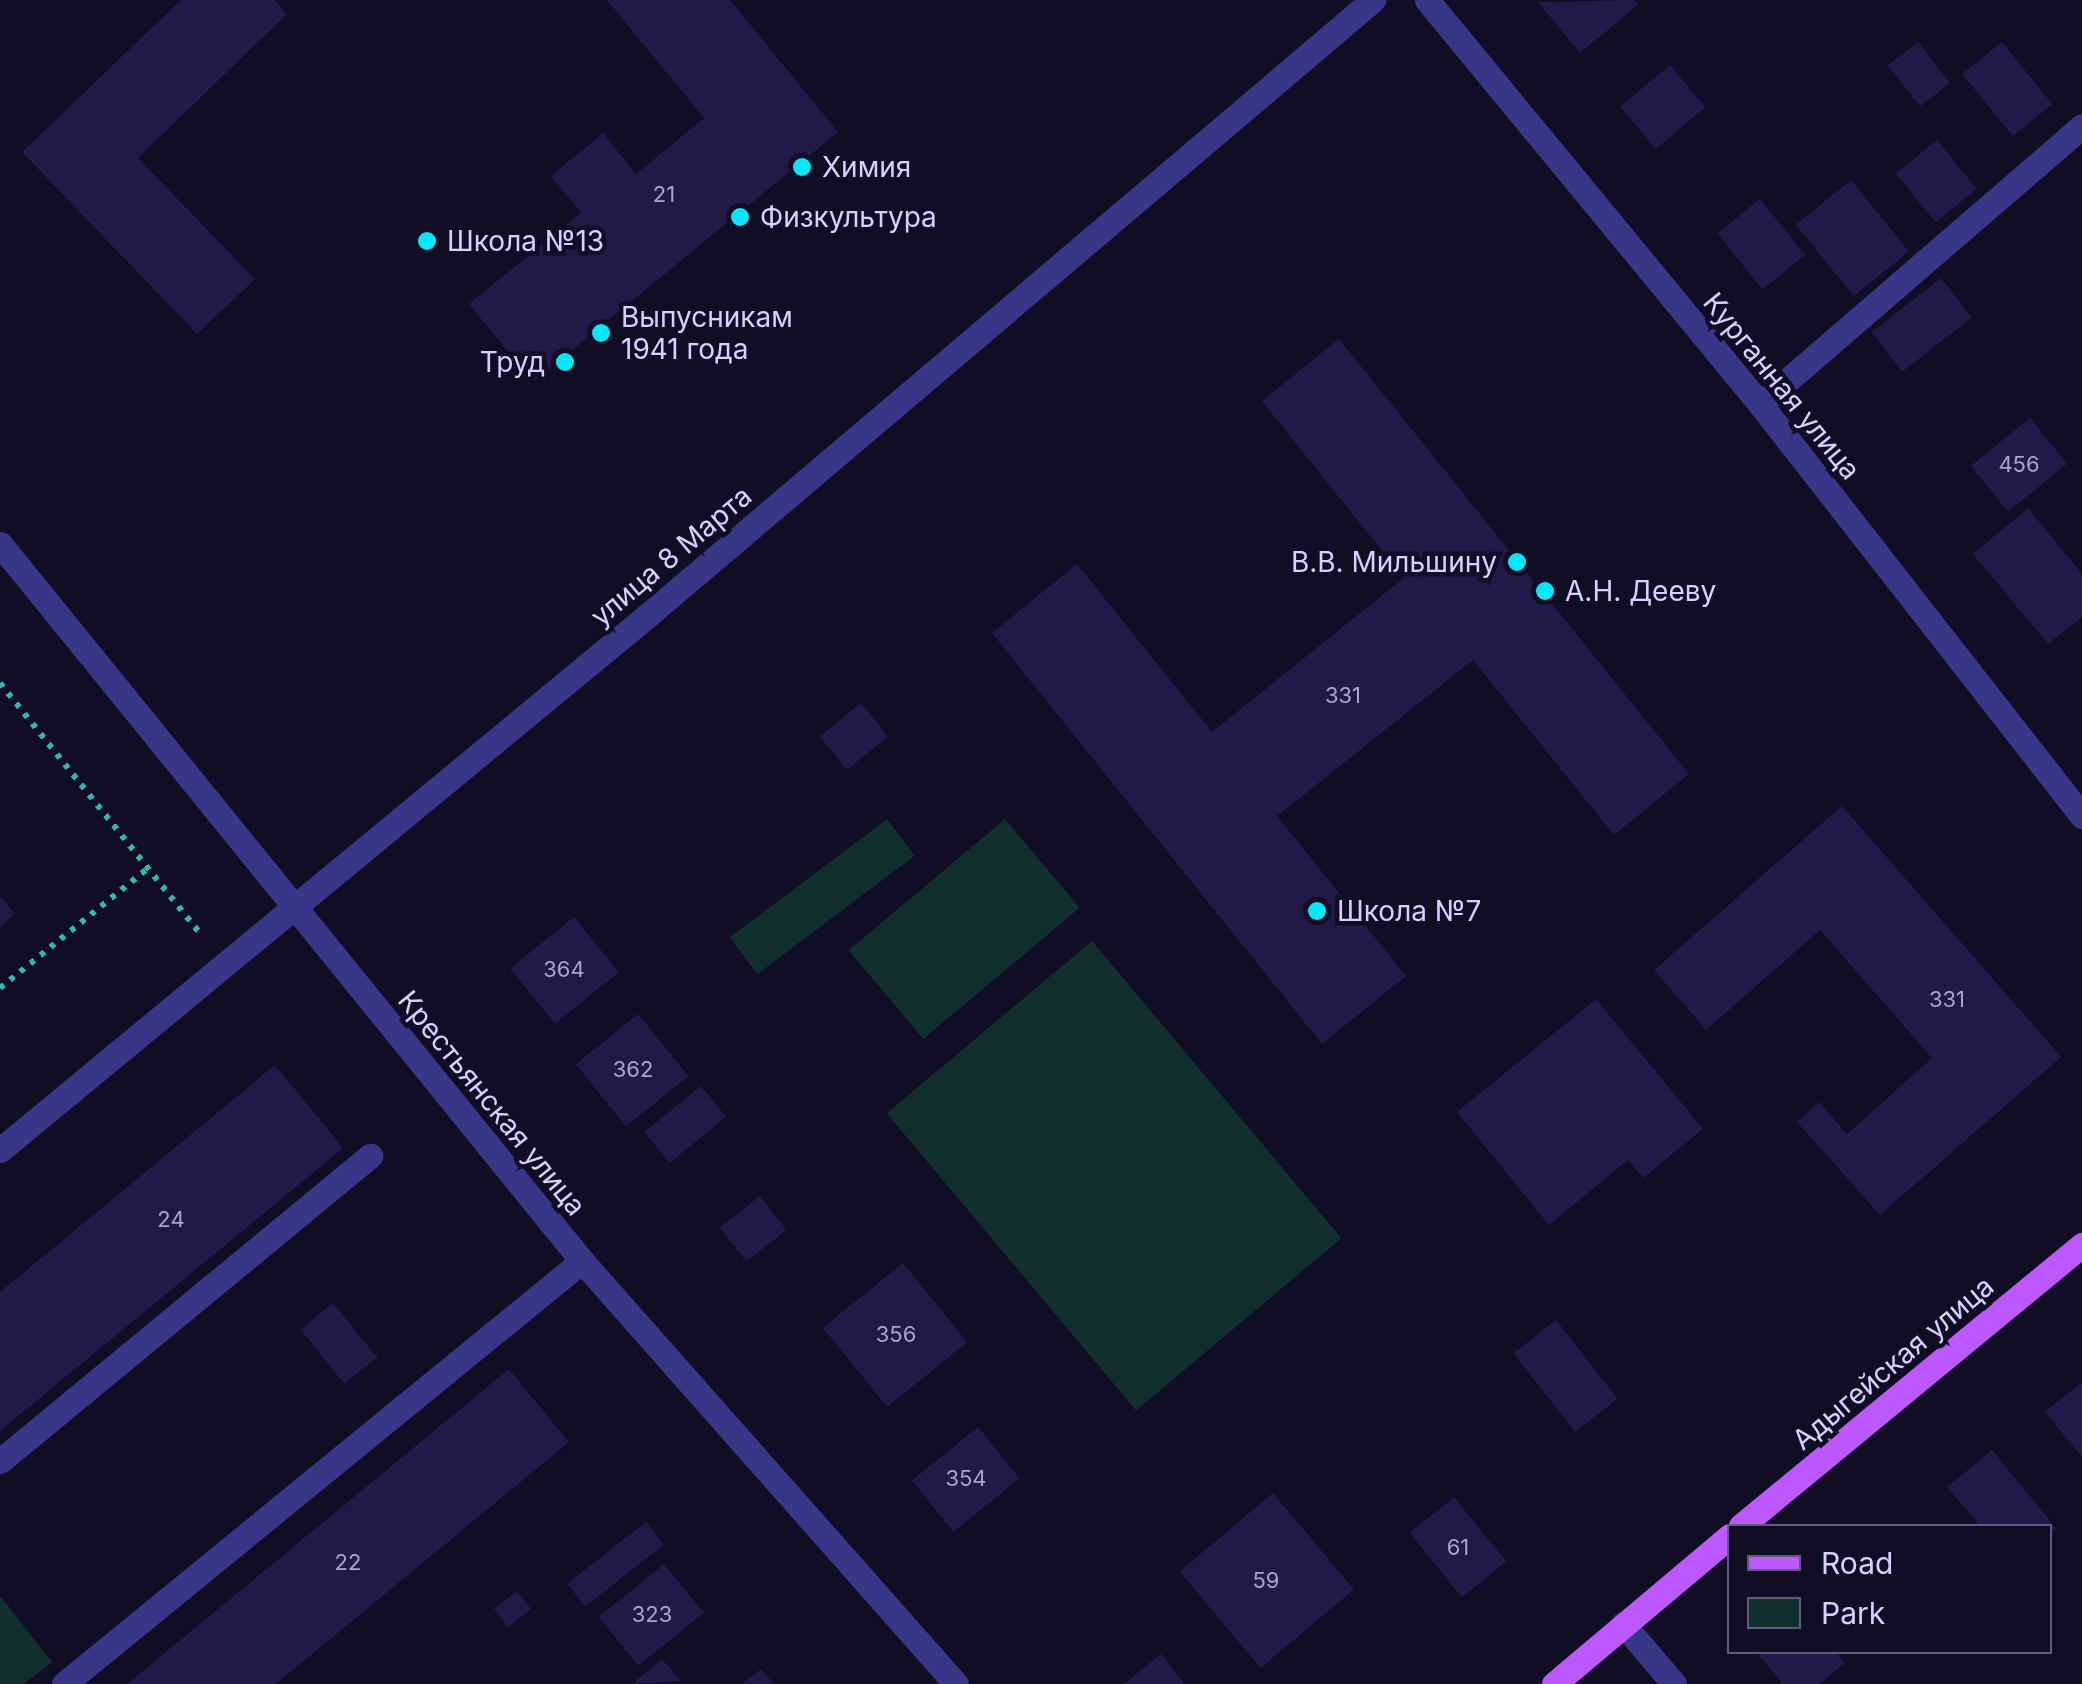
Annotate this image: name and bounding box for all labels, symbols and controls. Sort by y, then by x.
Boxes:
place label: Химия [822,150,911,184]
marker: Химия [791,156,813,178]
house number: 21 [653,182,675,208]
place label: Физкультура [760,200,937,234]
marker: Физкультура [729,206,751,228]
place label: Школа №13 [447,224,604,258]
marker: Школа №13 [416,230,438,252]
street label: Курганная улица [1696,286,1868,486]
place label: Выпусникам 1941 года [621,300,793,366]
marker: Выпусникам 1941 года [590,322,612,344]
place label: Труд [480,345,545,379]
marker: Труд [554,351,576,373]
house number: 456 [1998,452,2040,478]
street label: улица 8 Марта [584,479,758,633]
place label: В.В. Мильшину [1291,545,1497,579]
marker: В.В. Мильшину [1506,551,1528,573]
place label: А.Н. Дееву [1565,574,1716,608]
marker: А.Н. Дееву [1534,580,1556,602]
house number: 331 [1325,683,1361,709]
place label: Школа №7 [1337,894,1481,928]
marker: Школа №7 [1306,900,1328,922]
house number: 364 [543,957,585,983]
street label: Крестьянская улица [391,984,593,1222]
house number: 331 [1929,987,1965,1013]
house number: 362 [613,1057,653,1083]
house number: 24 [157,1207,185,1233]
street label: Адыгейская улица [1786,1269,2000,1457]
house number: 356 [876,1322,916,1348]
house number: 354 [945,1466,987,1492]
legend [1727,1524,2052,1654]
house number: 61 [1447,1535,1469,1561]
text: Road [1821,1545,1893,1581]
house number: 22 [335,1550,361,1576]
house number: 59 [1252,1568,1280,1594]
text: Park [1821,1595,1885,1631]
house number: 323 [632,1602,672,1628]

